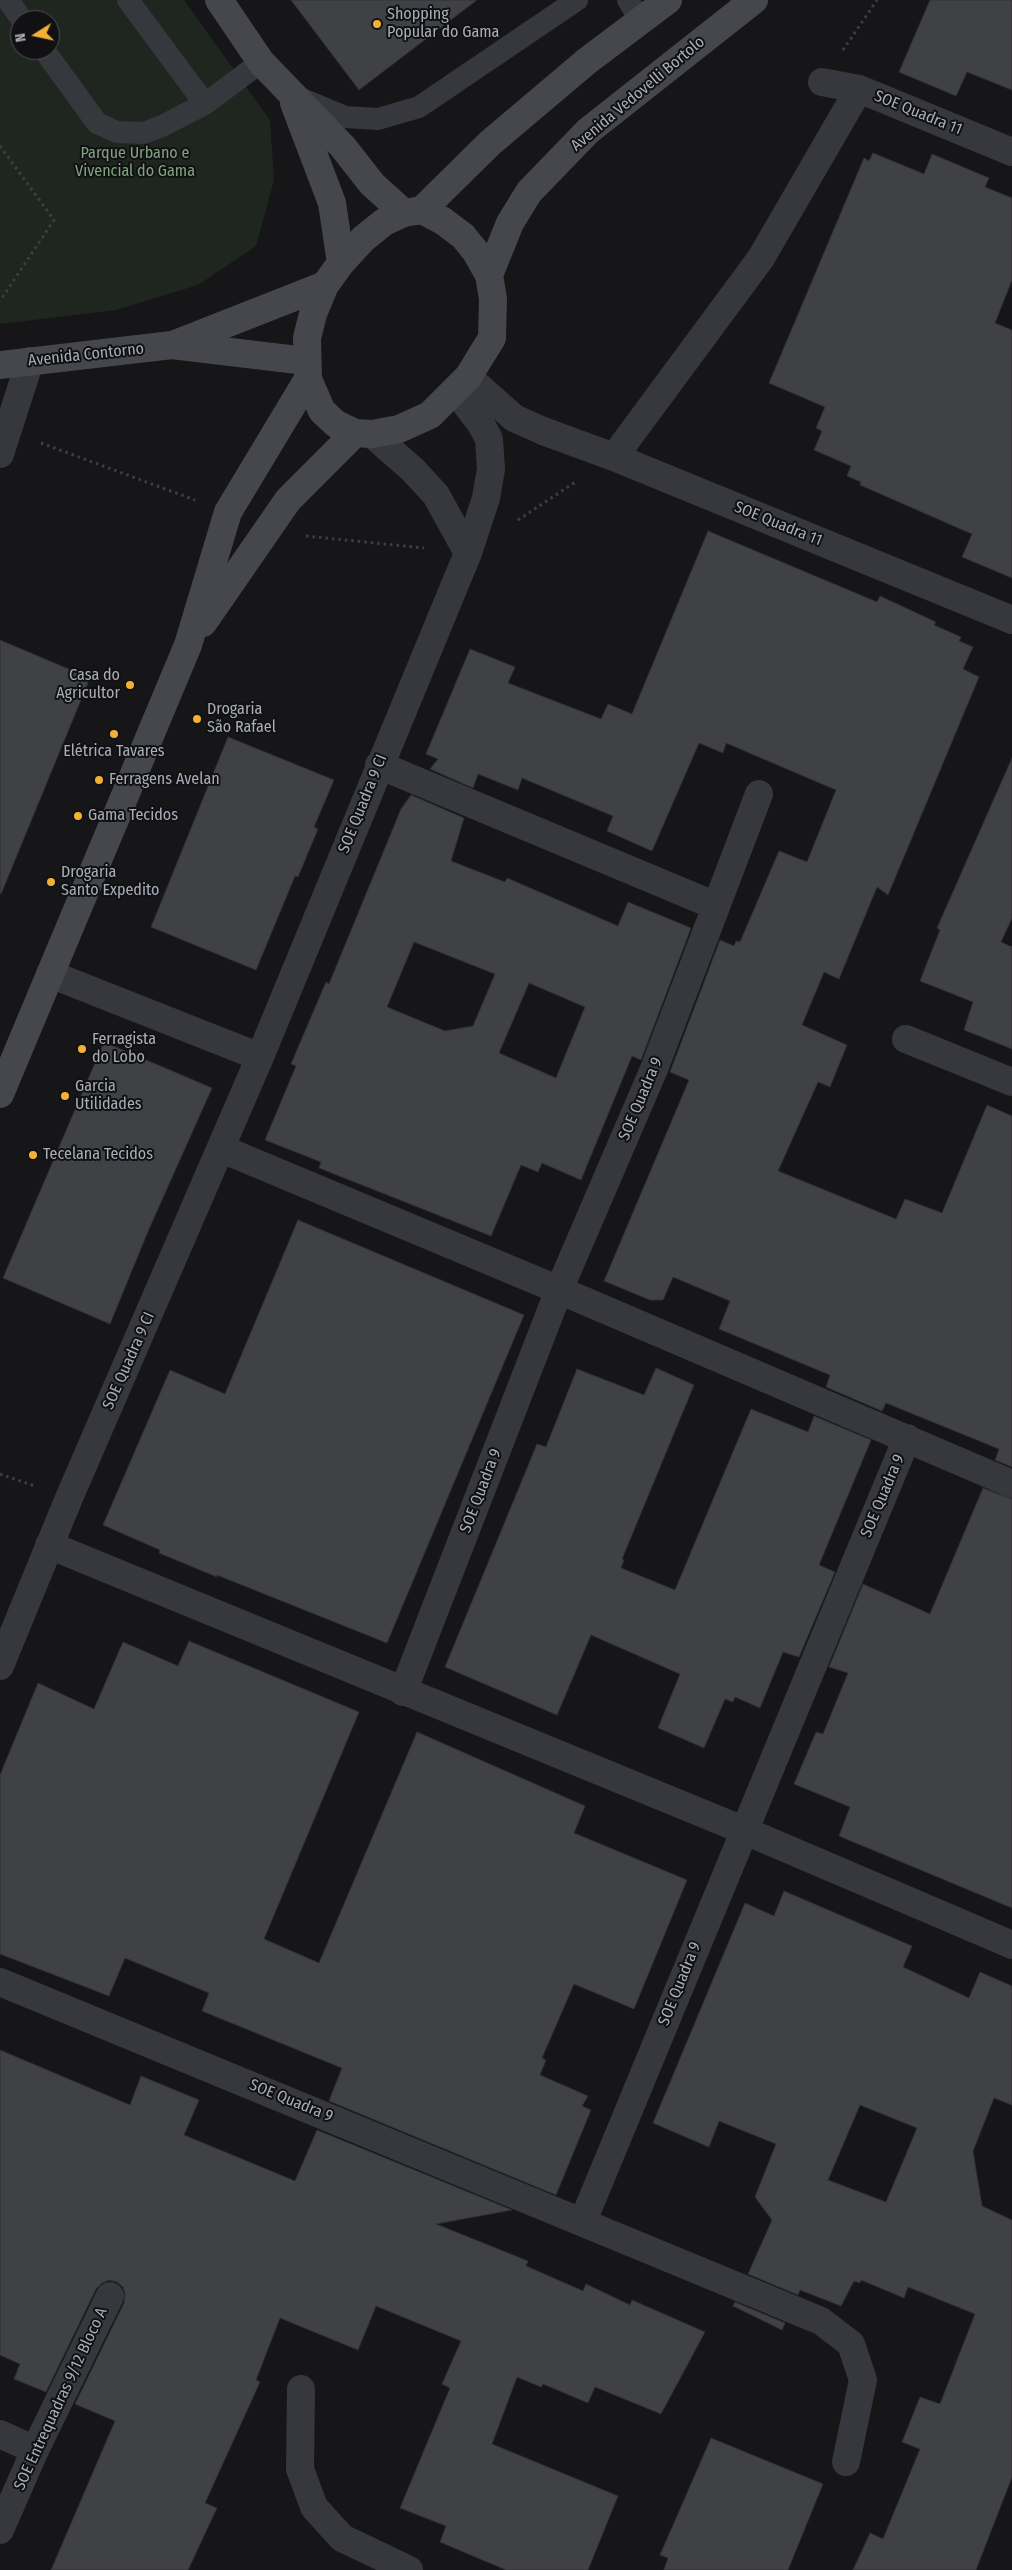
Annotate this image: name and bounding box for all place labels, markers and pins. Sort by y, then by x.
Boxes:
place label: Shopping Popular do Gama [387,5,499,43]
marker: Shopping Popular do Gama [371,18,383,30]
place label: Casa do Agricultor [56,666,120,704]
marker: Casa do Agricultor [124,679,136,691]
place label: Drogaria São Rafael [207,700,276,738]
marker: Drogaria São Rafael [191,713,203,725]
marker: Elétrica Tavares [108,728,120,740]
place label: Elétrica Tavares [63,742,165,762]
place label: Ferragens Avelan [109,770,220,790]
marker: Ferragens Avelan [93,774,105,786]
place label: Gama Tecidos [88,806,178,826]
marker: Gama Tecidos [72,810,84,822]
place label: Drogaria Santo Expedito [61,863,159,901]
marker: Drogaria Santo Expedito [45,876,57,888]
place label: Ferragista do Lobo [92,1030,156,1068]
marker: Ferragista do Lobo [76,1043,88,1055]
place label: Garcia Utilidades [75,1077,142,1115]
marker: Garcia Utilidades [59,1090,71,1102]
place label: Tecelana Tecidos [43,1145,153,1165]
marker: Tecelana Tecidos [27,1149,39,1161]

